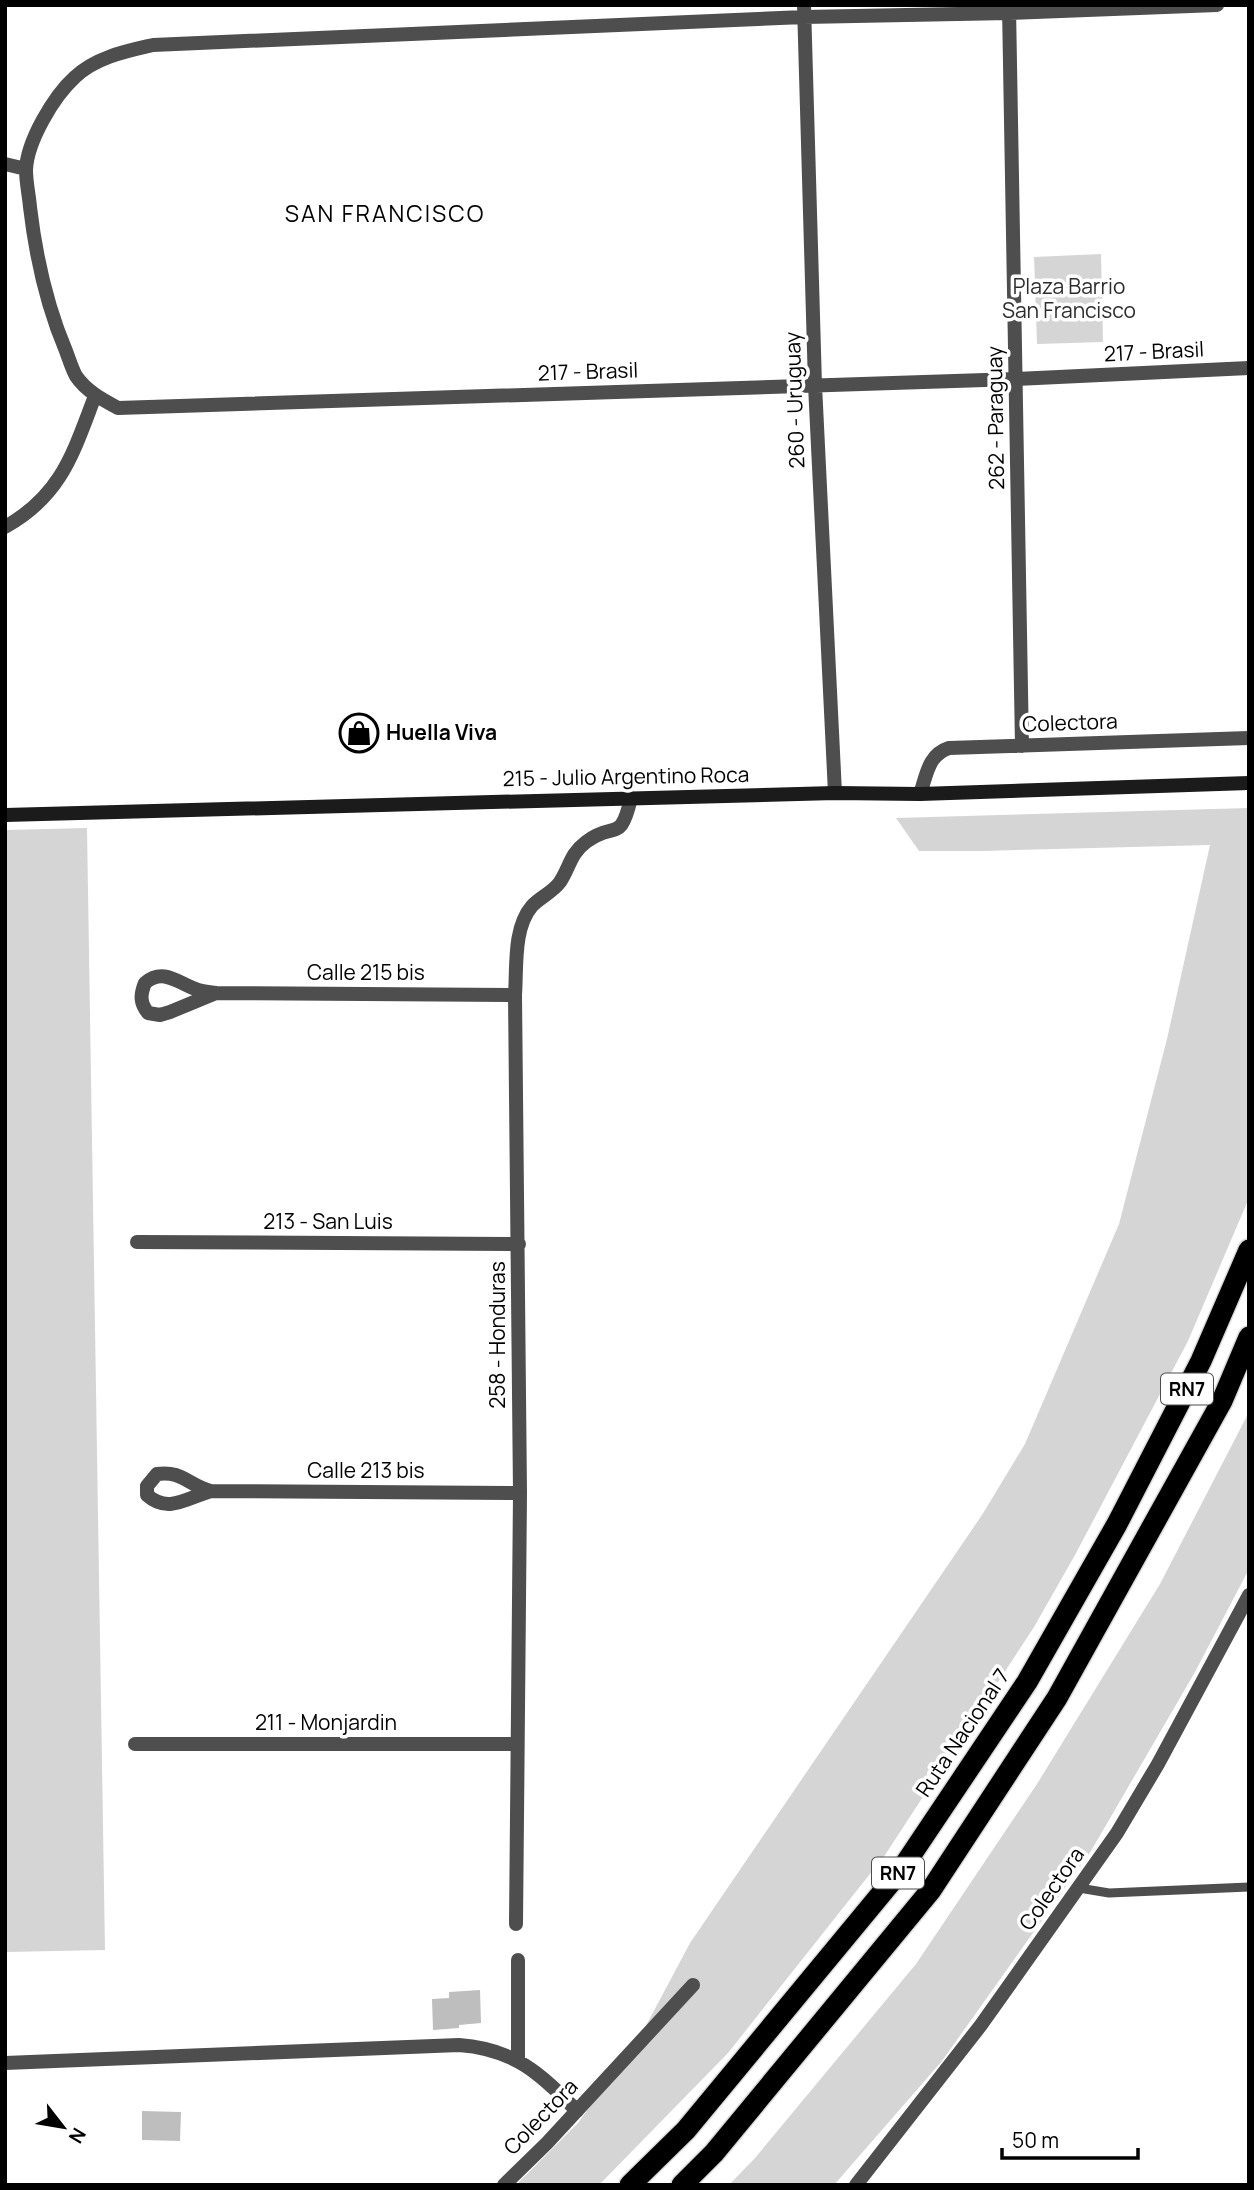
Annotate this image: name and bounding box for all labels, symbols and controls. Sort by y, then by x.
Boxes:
district label: SAN FRANCISCO [285,197,485,229]
park label: Plaza Barrio San Francisco [1002,272,1136,324]
street label: 260 - Uruguay [778,331,810,469]
street label: 217 - Brasil [1103,334,1205,368]
street label: 262 - Paraguay [980,346,1010,490]
street label: 217 - Brasil [537,355,639,387]
street label: Colectora [1022,706,1118,738]
shop icon: Huella Viva [338,712,380,754]
place label: Huella Viva [386,718,497,746]
street label: 215 - Julio Argentino Roca [502,760,750,792]
street label: Calle 215 bis [307,958,425,986]
street label: 213 - San Luis [263,1207,393,1235]
street label: 258 - Honduras [483,1261,511,1409]
road number: RN7 [1161,1373,1213,1404]
street label: Calle 213 bis [307,1456,425,1484]
street label: Ruta Nacional 7 [909,1663,1015,1802]
street label: 211 - Monjardin [255,1708,397,1736]
street label: Colectora [1012,1841,1090,1936]
road number: RN7 [872,1857,924,1888]
street label: Colectora [497,2072,584,2160]
north arrow [28,2092,98,2162]
scale bar [1002,2116,1138,2160]
text: N [63,2123,92,2148]
text: 50 m [1012,2126,1059,2154]

